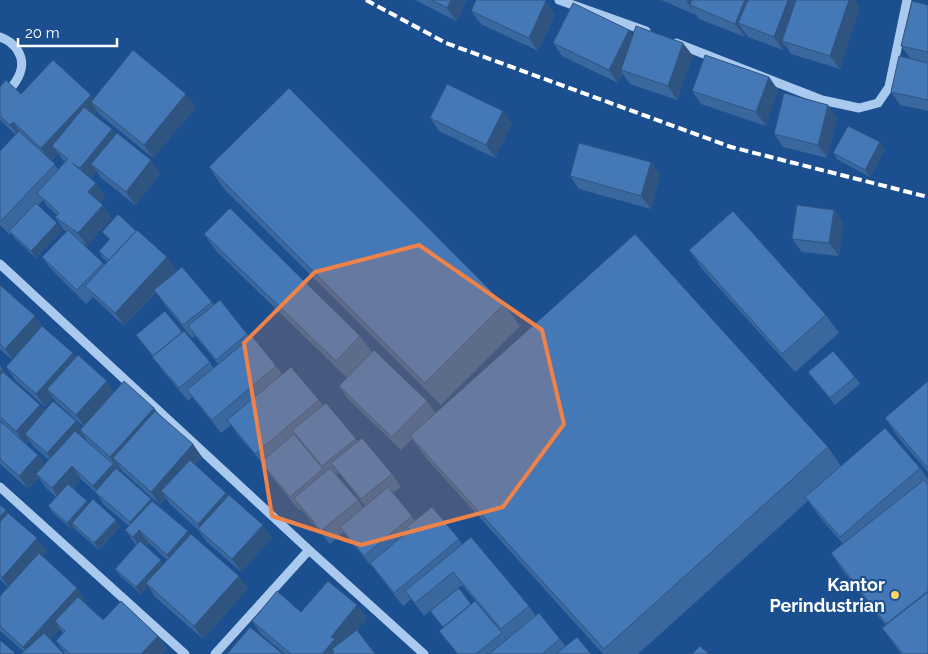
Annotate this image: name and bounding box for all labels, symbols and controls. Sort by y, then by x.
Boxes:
scale bar [18,15,116,47]
text: 20 m [25,24,60,42]
place label: Kantor Perindustrian [770,574,885,616]
marker: Kantor Perindustrian [889,589,901,601]

